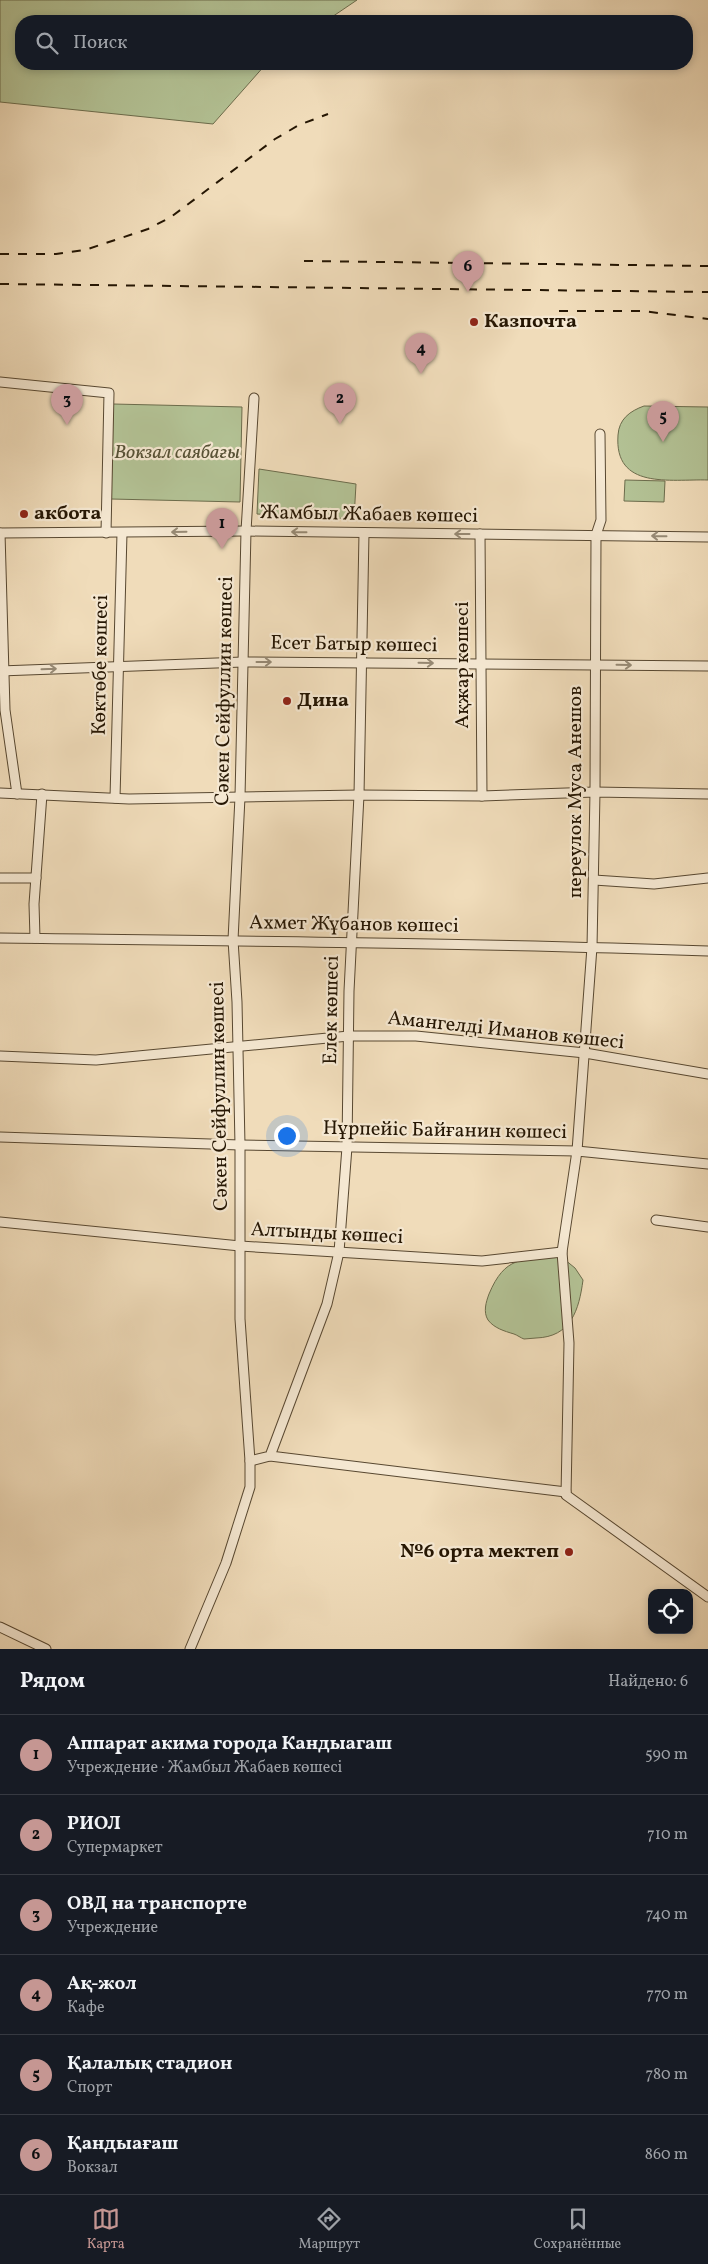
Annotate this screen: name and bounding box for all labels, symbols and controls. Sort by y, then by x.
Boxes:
search box [15,15,693,70]
icon: search [33,29,61,57]
text: Поиск [73,30,127,56]
pin: 6 [452,251,484,292]
place label: Казпочта [484,308,577,336]
marker: Казпочта [468,316,480,328]
pin: 4 [405,333,437,374]
pin: 2 [324,383,356,424]
pin: 3 [51,384,83,425]
pin: 5 [647,401,679,442]
park label: Вокзал саябағы [114,439,240,467]
street label: Жамбыл Жабаев көшесі [260,499,478,531]
place label: акбота [34,500,101,528]
marker: акбота [18,508,30,520]
pin: 1 [206,508,238,549]
one-way arrow [172,527,188,537]
one-way arrow [292,527,308,537]
one-way arrow [454,529,470,539]
one-way arrow [652,531,668,541]
street label: Сәкен Сейфуллин көшесі [209,576,241,806]
street label: Көктөбе көшесі [86,594,116,736]
street label: Ақжар көшесі [449,601,477,729]
street label: Есет Батыр көшесі [270,630,438,660]
one-way arrow [255,657,271,667]
one-way arrow [418,658,434,668]
one-way arrow [615,660,631,670]
one-way arrow [40,665,56,674]
street label: переулок Муса Анешов [562,686,590,898]
place label: Дина [297,687,349,715]
marker: Дина [281,695,293,707]
street label: Ахмет Жұбанов көшесі [249,909,459,941]
street label: Елек көшесі [317,955,347,1065]
street label: Сәкен Сейфуллин көшесі [204,981,236,1211]
street label: Амангелді Иманов көшесі [386,1005,626,1057]
street label: Нұрпейіс Байғанин көшесі [323,1115,567,1147]
your location [274,1123,300,1149]
street label: Алтынды көшесі [250,1216,404,1252]
place label: №6 орта мектеп [400,1538,559,1566]
marker: №6 орта мектеп [563,1546,575,1558]
map controls [648,1589,693,1634]
button: locate [648,1589,693,1634]
text: Рядом [20,1667,85,1696]
text: Найдено: 6 [608,1671,688,1693]
text: Аппарат акима города Кандыагаш [67,1731,392,1757]
text: 1 [33,1744,39,1766]
text: 590 m [645,1744,688,1766]
text: Учреждение · Жамбыл Жабаев көшесі [67,1757,342,1779]
text: РИОЛ [67,1811,121,1837]
text: 2 [32,1824,40,1846]
text: 710 m [647,1824,688,1846]
text: Супермаркет [67,1837,163,1859]
text: ОВД на транспорте [67,1891,247,1917]
text: 3 [32,1904,40,1926]
text: 740 m [646,1904,688,1926]
text: Учреждение [67,1917,158,1939]
text: Ақ-жол [67,1971,137,1997]
text: 4 [31,1984,41,2006]
text: 770 m [646,1984,688,2006]
text: Кафе [67,1997,105,2019]
text: Қалалық стадион [67,2051,232,2077]
text: 5 [32,2064,40,2086]
text: 780 m [646,2064,688,2086]
text: Спорт [67,2077,112,2099]
text: Қандыағаш [67,2131,178,2157]
text: 6 [32,2144,40,2166]
text: 860 m [645,2144,688,2166]
text: Вокзал [67,2157,118,2179]
tab: Карта [87,2205,125,2254]
tab: Маршрут [298,2205,360,2254]
tab: Сохранённые [534,2205,621,2254]

